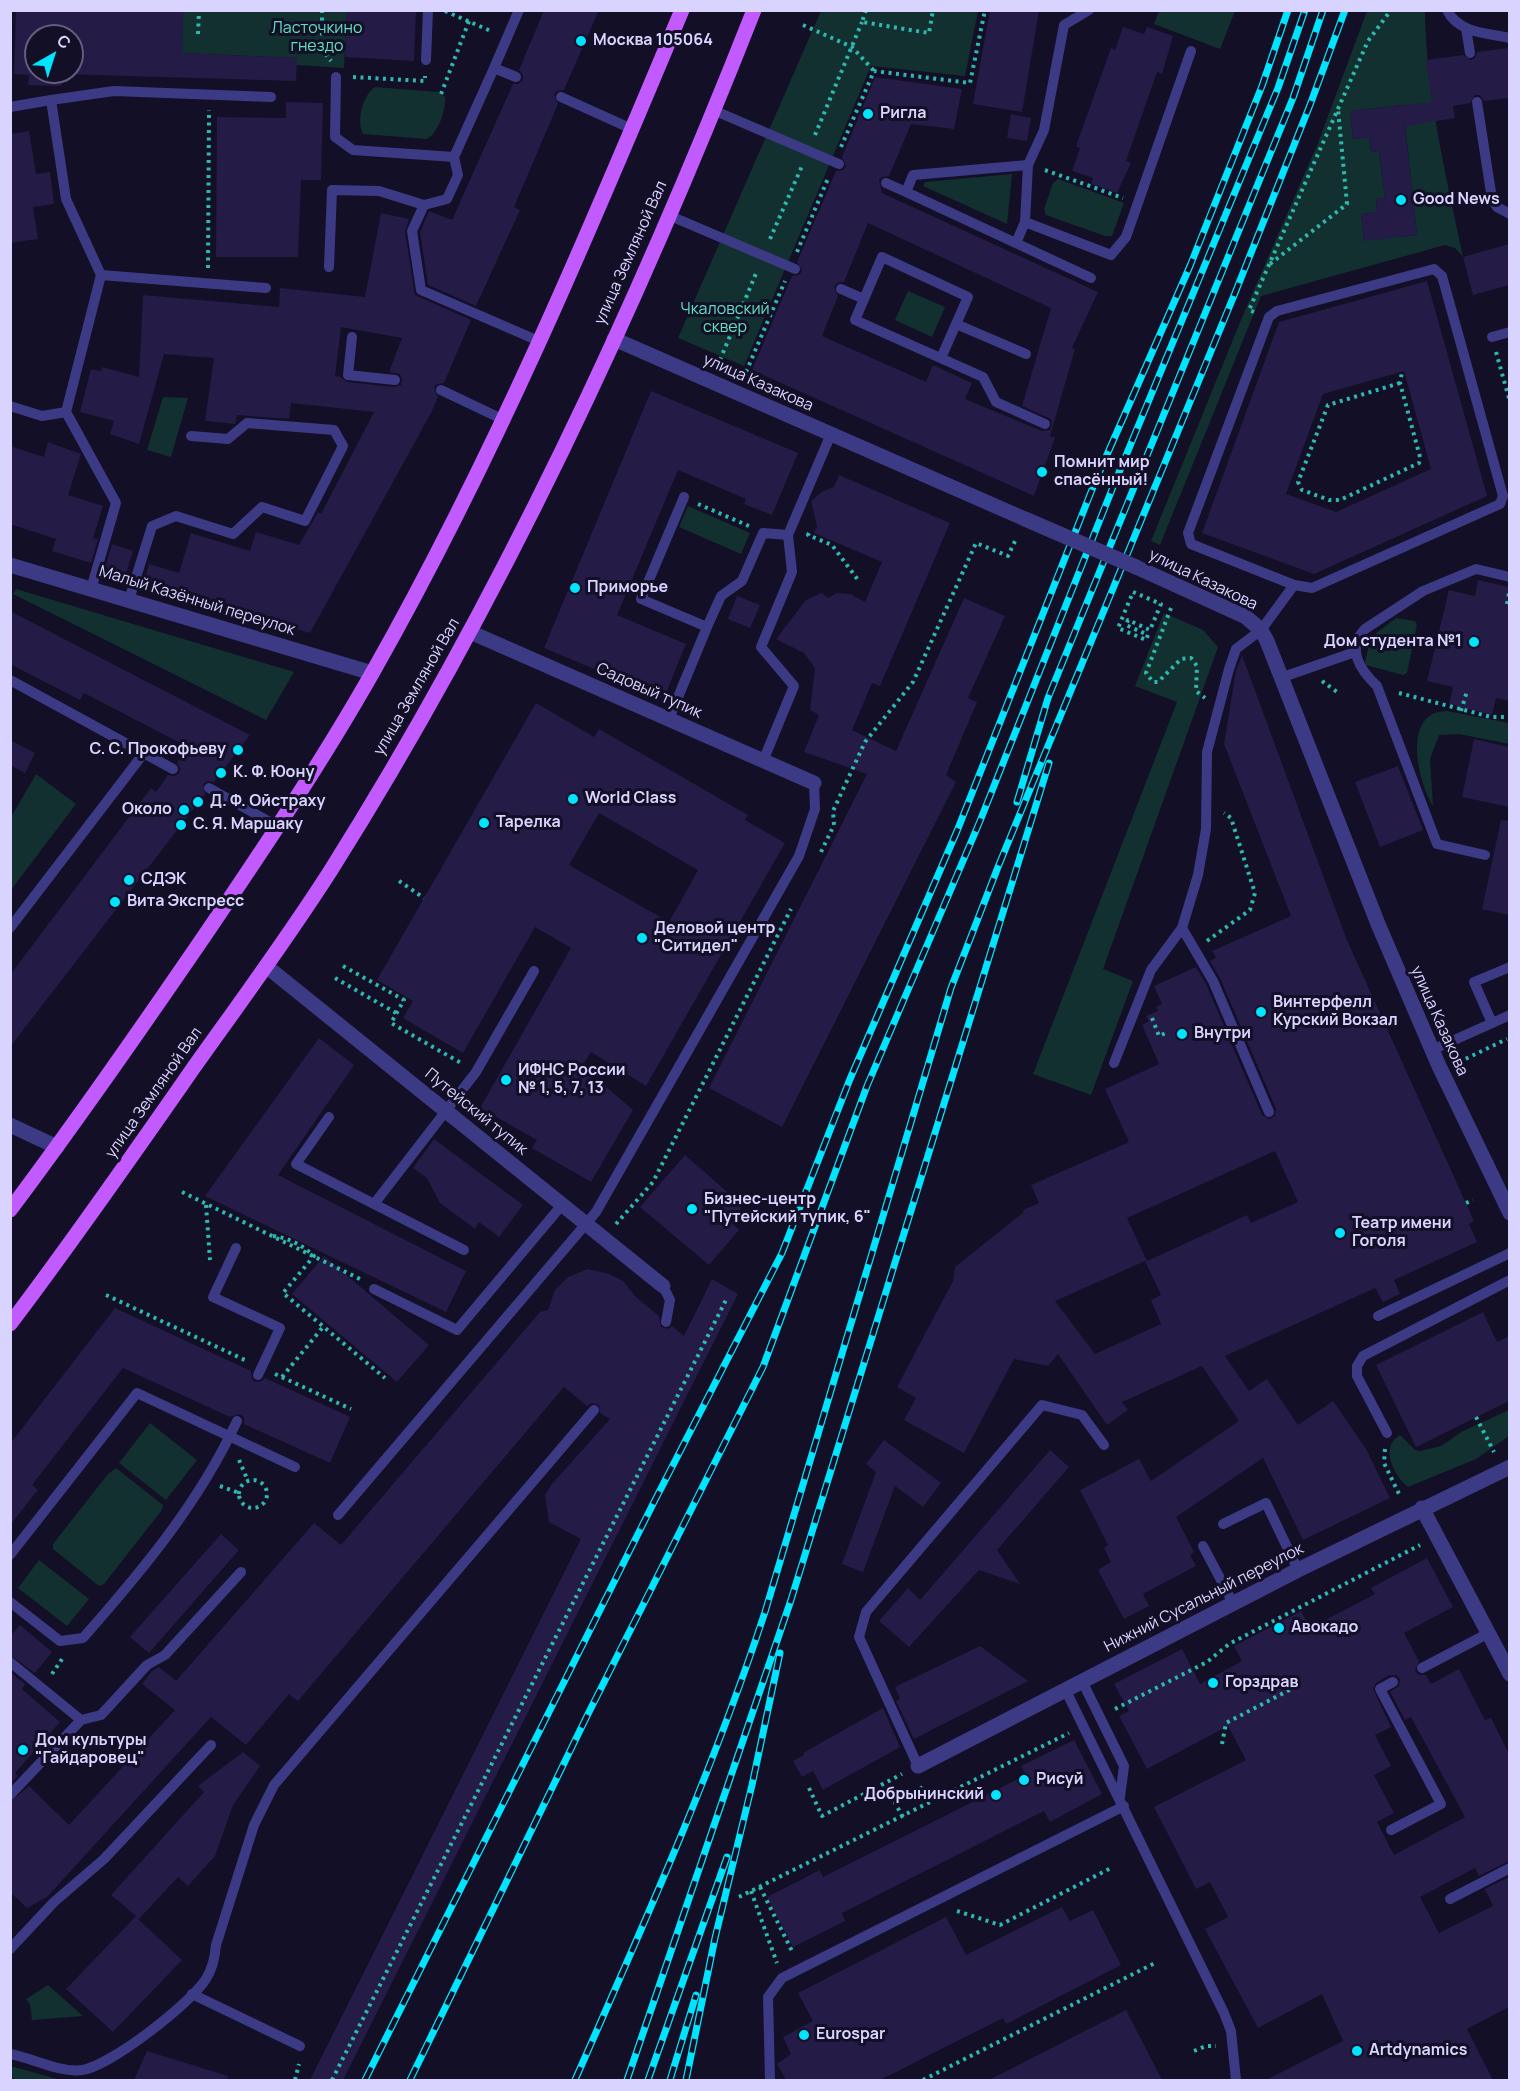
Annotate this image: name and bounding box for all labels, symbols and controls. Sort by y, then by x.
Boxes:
park label: Ласточкино гнездо [272,19,362,57]
north arrow [24,24,84,84]
text: С [53,29,76,54]
place label: Москва 105064 [593,31,713,51]
marker: Москва 105064 [574,34,588,48]
place label: Ригла [880,104,926,124]
marker: Ригла [861,107,875,121]
street label: улица Земляной Вал [591,178,671,328]
place label: Good News [1413,190,1500,210]
marker: Good News [1394,193,1408,207]
park label: Чкаловский сквер [680,300,770,338]
street label: улица Казакова [700,350,816,416]
place label: Помнит мир спасённый! [1054,453,1150,491]
marker: Помнит мир спасённый! [1035,465,1049,479]
street label: улица Казакова [1146,545,1260,615]
street label: Малый Казённый переулок [97,562,297,640]
place label: Приморье [587,578,668,598]
marker: Приморье [568,581,582,595]
street label: улица Земляной Вал [370,615,464,759]
place label: Дом студента №1 [1324,632,1462,652]
marker: Дом студента №1 [1467,635,1481,649]
street label: Садовый тупик [593,659,705,723]
place label: С. С. Прокофьеву [90,740,226,760]
marker: С. С. Прокофьеву [231,743,245,757]
place label: К. Ф. Юону [233,763,314,783]
marker: К. Ф. Юону [214,766,228,780]
place label: World Class [585,789,676,809]
place label: Д. Ф. Ойстраху [210,792,325,812]
marker: World Class [566,792,580,806]
marker: Д. Ф. Ойстраху [191,795,205,809]
place label: Около [122,800,172,820]
marker: Около [177,803,191,817]
place label: Тарелка [496,813,561,833]
place label: С. Я. Маршаку [193,815,303,835]
marker: Тарелка [477,816,491,830]
marker: С. Я. Маршаку [174,818,188,832]
place label: СДЭК [141,870,186,890]
marker: СДЭК [122,873,136,887]
place label: Вита Экспресс [127,892,244,912]
marker: Вита Экспресс [108,895,122,909]
place label: Деловой центр "Ситидел" [654,919,775,957]
marker: Деловой центр "Ситидел" [635,931,649,945]
street label: улица Казакова [1406,963,1472,1079]
place label: Винтерфелл Курский Вокзал [1273,993,1398,1031]
marker: Винтерфелл Курский Вокзал [1254,1005,1268,1019]
street label: улица Земляной Вал [102,1024,206,1162]
place label: Внутри [1194,1024,1251,1044]
marker: Внутри [1175,1027,1189,1041]
place label: ИФНС России № 1, 5, 7, 13 [518,1061,626,1099]
street label: Путейский тупик [421,1065,531,1159]
marker: ИФНС России № 1, 5, 7, 13 [499,1073,513,1087]
place label: Бизнес-центр "Путейский тупик, 6" [704,1190,871,1228]
marker: Бизнес-центр "Путейский тупик, 6" [685,1202,699,1216]
place label: Театр имени Гоголя [1352,1214,1451,1252]
marker: Театр имени Гоголя [1333,1226,1347,1240]
street label: Нижний Сусальный переулок [1101,1539,1307,1657]
place label: Авокадо [1291,1618,1358,1638]
marker: Авокадо [1272,1621,1286,1635]
place label: Горздрав [1225,1673,1298,1693]
marker: Горздрав [1206,1676,1220,1690]
place label: Дом культуры "Гайдаровец" [35,1731,147,1769]
marker: Дом культуры "Гайдаровец" [16,1743,30,1757]
place label: Рисуй [1036,1770,1084,1790]
marker: Рисуй [1017,1773,1031,1787]
place label: Добрынинский [864,1785,984,1805]
marker: Добрынинский [989,1788,1003,1802]
place label: Eurospar [816,2025,885,2045]
marker: Eurospar [797,2028,811,2042]
place label: Artdynamics [1369,2041,1467,2061]
marker: Artdynamics [1350,2044,1364,2058]

